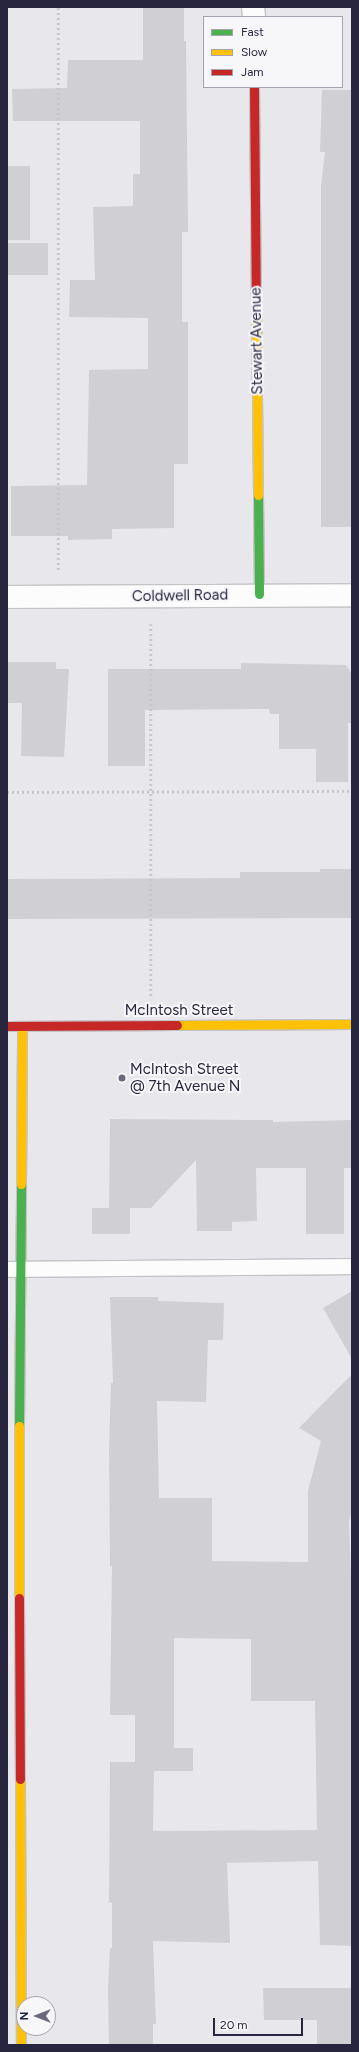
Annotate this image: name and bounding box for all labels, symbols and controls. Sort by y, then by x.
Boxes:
legend [203,16,343,88]
text: Fast [241,25,264,39]
text: Slow [241,45,267,59]
text: Jam [241,65,264,79]
street label: Stewart Avenue [247,287,267,395]
street label: Coldwell Road [132,586,228,606]
street label: McIntosh Street [125,1002,233,1020]
place label: McIntosh Street @ 7th Avenue N [130,1060,240,1095]
marker: McIntosh Street @ 7th Avenue N [117,1073,127,1083]
north arrow [16,1996,56,2036]
scale bar [215,2010,305,2036]
text: N [18,2012,31,2020]
text: 20 m [220,2018,248,2032]

